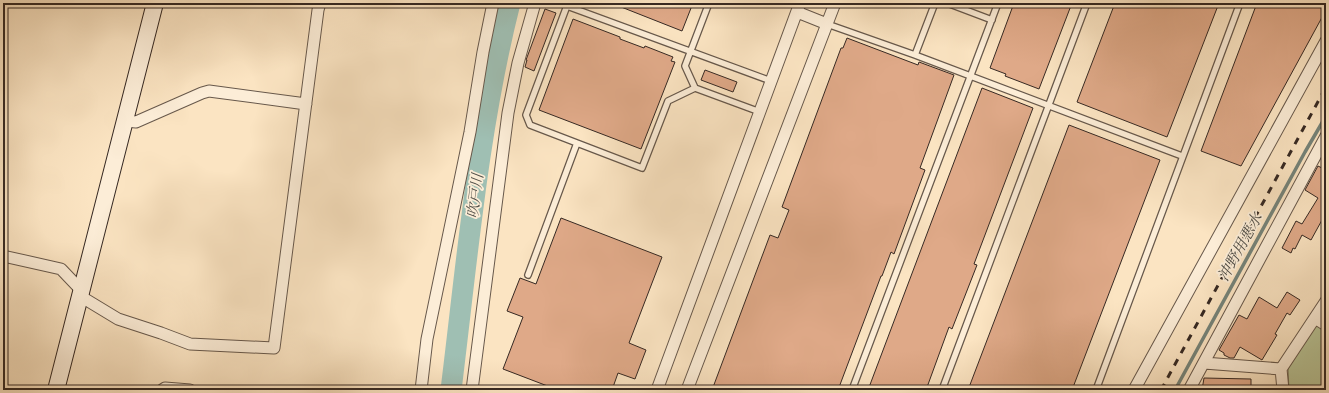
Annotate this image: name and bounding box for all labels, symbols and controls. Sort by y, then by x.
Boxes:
water label: 吹戸川 [464,171,487,219]
water label: 沖野用悪水 [1215,209,1267,284]

